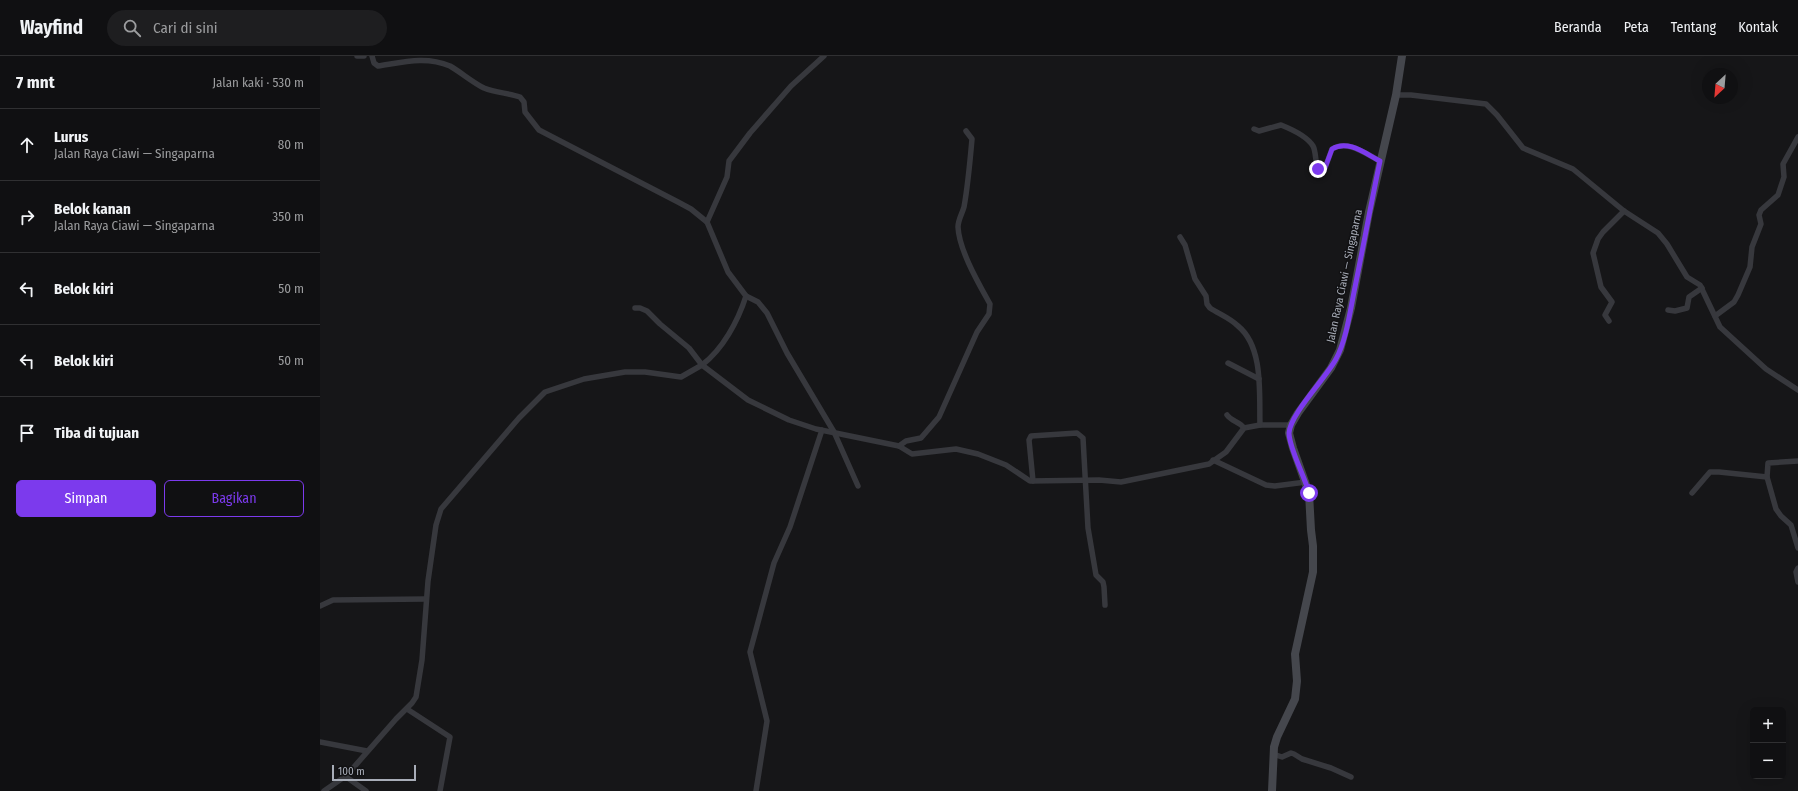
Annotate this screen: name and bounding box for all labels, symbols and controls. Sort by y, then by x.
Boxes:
search box [107,10,387,46]
text: Wayfind [20,16,83,39]
icon: search [121,17,143,39]
text: Cari di sini [153,19,218,37]
text: Beranda [1554,19,1602,36]
text: Peta [1624,19,1649,36]
text: Tentang [1671,19,1716,36]
text: Kontak [1738,19,1778,36]
north arrow [1702,68,1738,104]
text: 7 mnt [16,72,55,93]
text: Jalan kaki · 530 m [213,75,304,90]
text: Lurus [54,128,88,146]
icon: ahead [16,134,38,156]
text: 80 m [278,137,304,152]
text: Jalan Raya Ciawi — Singaparna [54,146,215,161]
route end [1309,160,1327,178]
text: Belok kanan [54,200,131,218]
icon: right [16,206,38,228]
street label: Jalan Raya Ciawi — Singaparna [1324,208,1365,344]
text: 350 m [272,209,304,224]
text: Jalan Raya Ciawi — Singaparna [54,218,215,233]
icon: left [16,278,38,300]
text: Belok kiri [54,280,114,298]
text: 50 m [278,281,304,296]
icon: left [16,350,38,372]
text: Belok kiri [54,352,114,370]
text: 50 m [278,353,304,368]
icon: arrive [16,422,38,444]
text: Tiba di tujuan [54,424,139,442]
button: Simpan [16,480,156,517]
button: Bagikan [164,480,304,517]
route start [1300,484,1318,502]
map controls [1750,707,1786,779]
button: + [1750,707,1786,743]
button: − [1750,743,1786,779]
scale bar [332,763,416,782]
text: 100 m [338,765,365,778]

